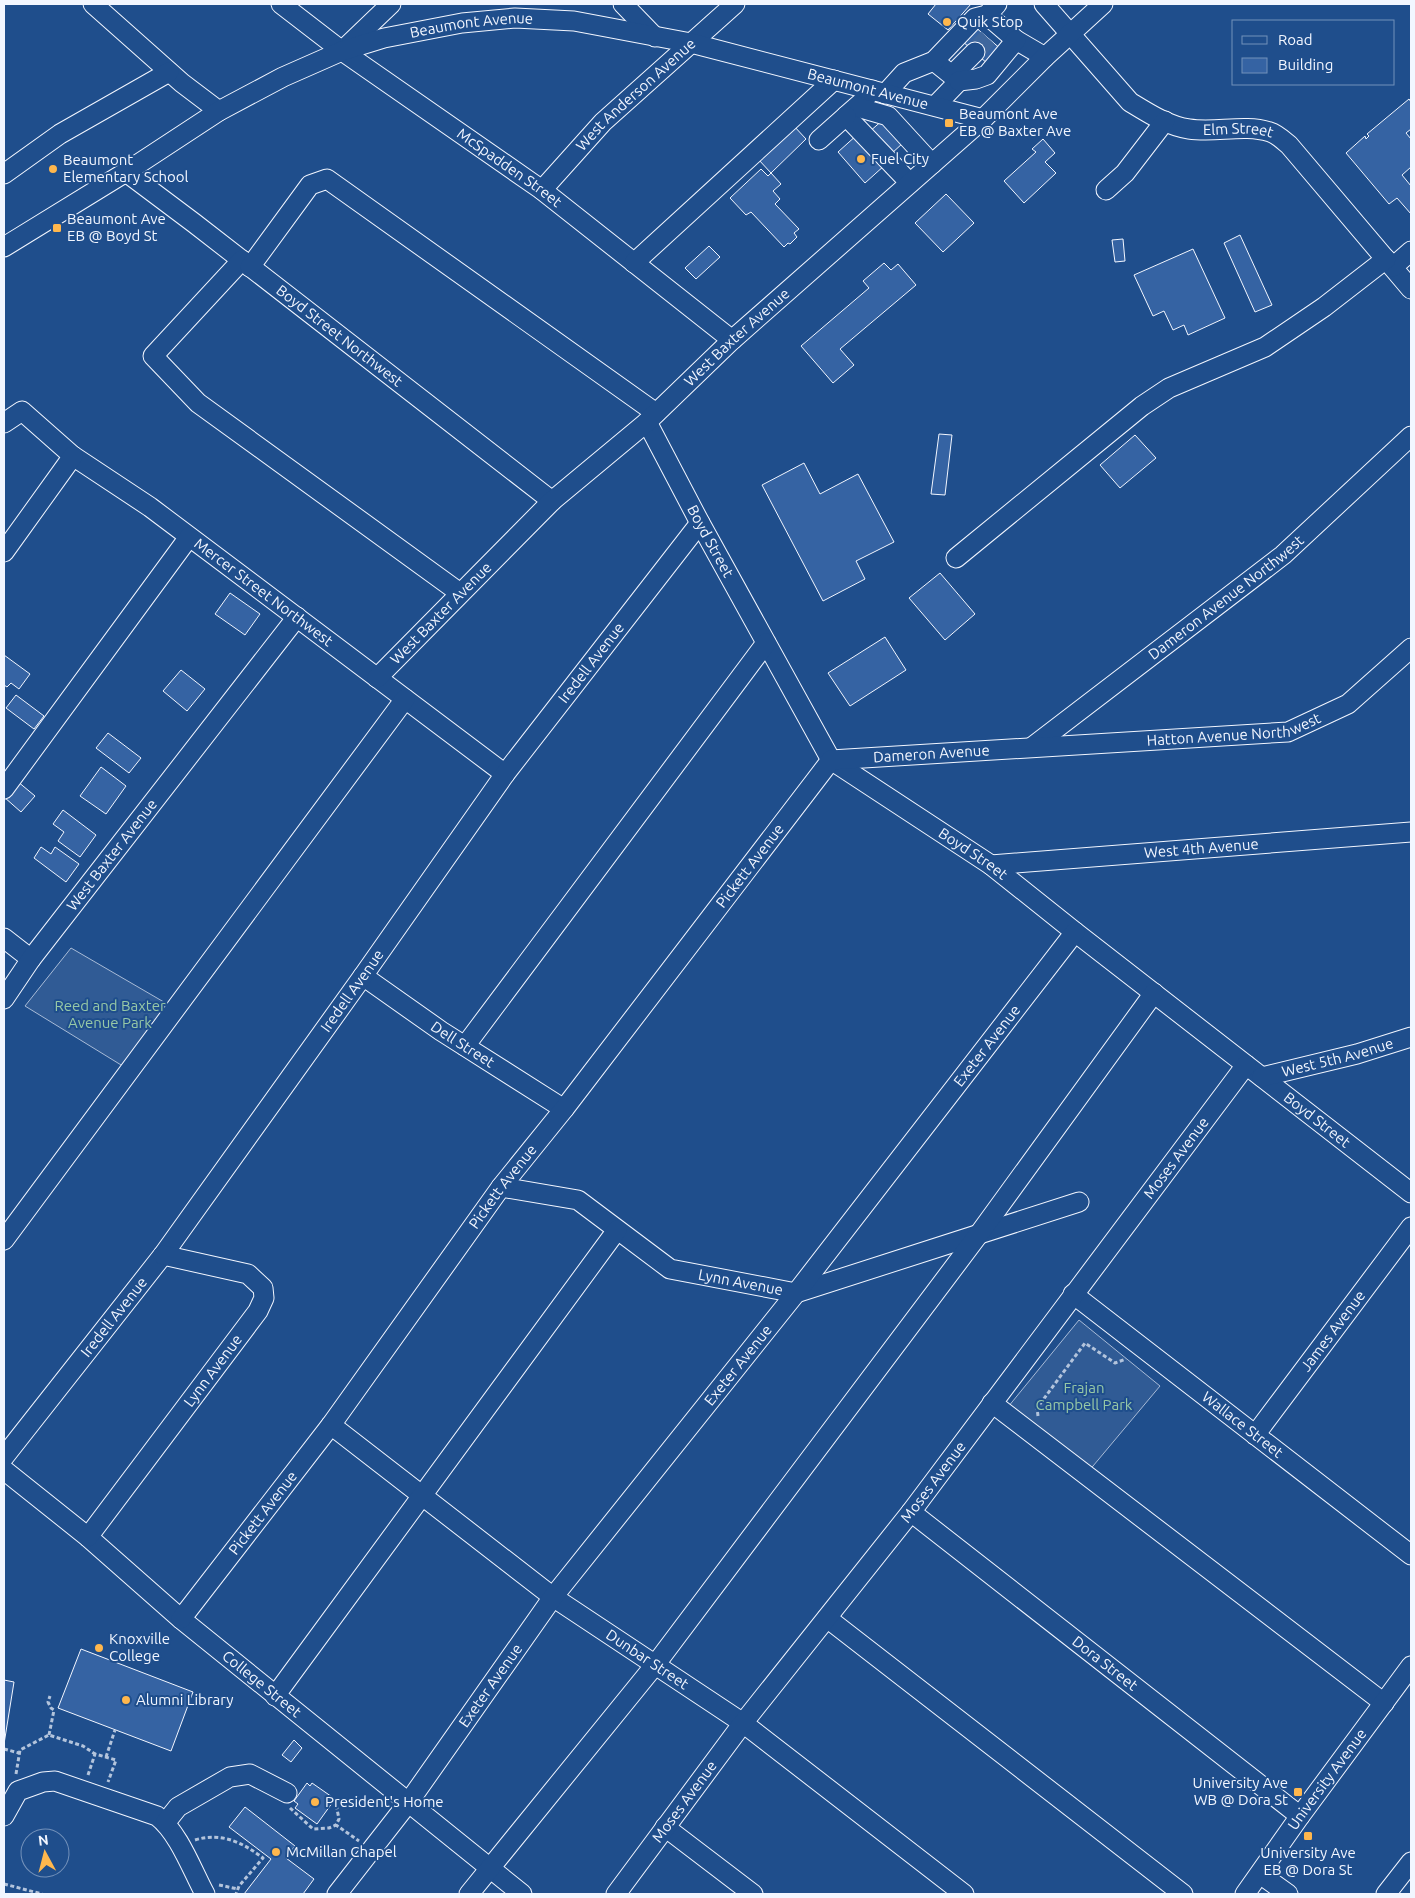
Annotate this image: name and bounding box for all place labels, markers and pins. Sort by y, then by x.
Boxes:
place label: Quik Stop [957,13,1023,30]
marker: Quik Stop [941,16,953,28]
place label: Beaumont Ave EB @ Baxter Ave [959,105,1071,139]
marker: Beaumont Ave EB @ Baxter Ave [943,117,955,129]
place label: Fuel City [871,150,929,167]
place label: Beaumont Elementary School [63,151,189,185]
marker: Fuel City [855,153,867,165]
marker: Beaumont Elementary School [47,163,59,175]
place label: Beaumont Ave EB @ Boyd St [67,210,166,244]
marker: Beaumont Ave EB @ Boyd St [51,222,63,234]
place label: Knoxville College [109,1630,170,1664]
marker: Knoxville College [93,1642,105,1654]
place label: Alumni Library [136,1691,234,1708]
marker: Alumni Library [120,1694,132,1706]
place label: University Ave WB @ Dora St [1192,1774,1288,1808]
marker: University Ave WB @ Dora St [1292,1786,1304,1798]
place label: President's Home [325,1793,444,1810]
marker: President's Home [309,1796,321,1808]
marker: University Ave EB @ Dora St [1302,1830,1314,1842]
place label: McMillan Chapel [286,1843,397,1860]
place label: University Ave EB @ Dora St [1260,1844,1356,1878]
marker: McMillan Chapel [270,1846,282,1858]

